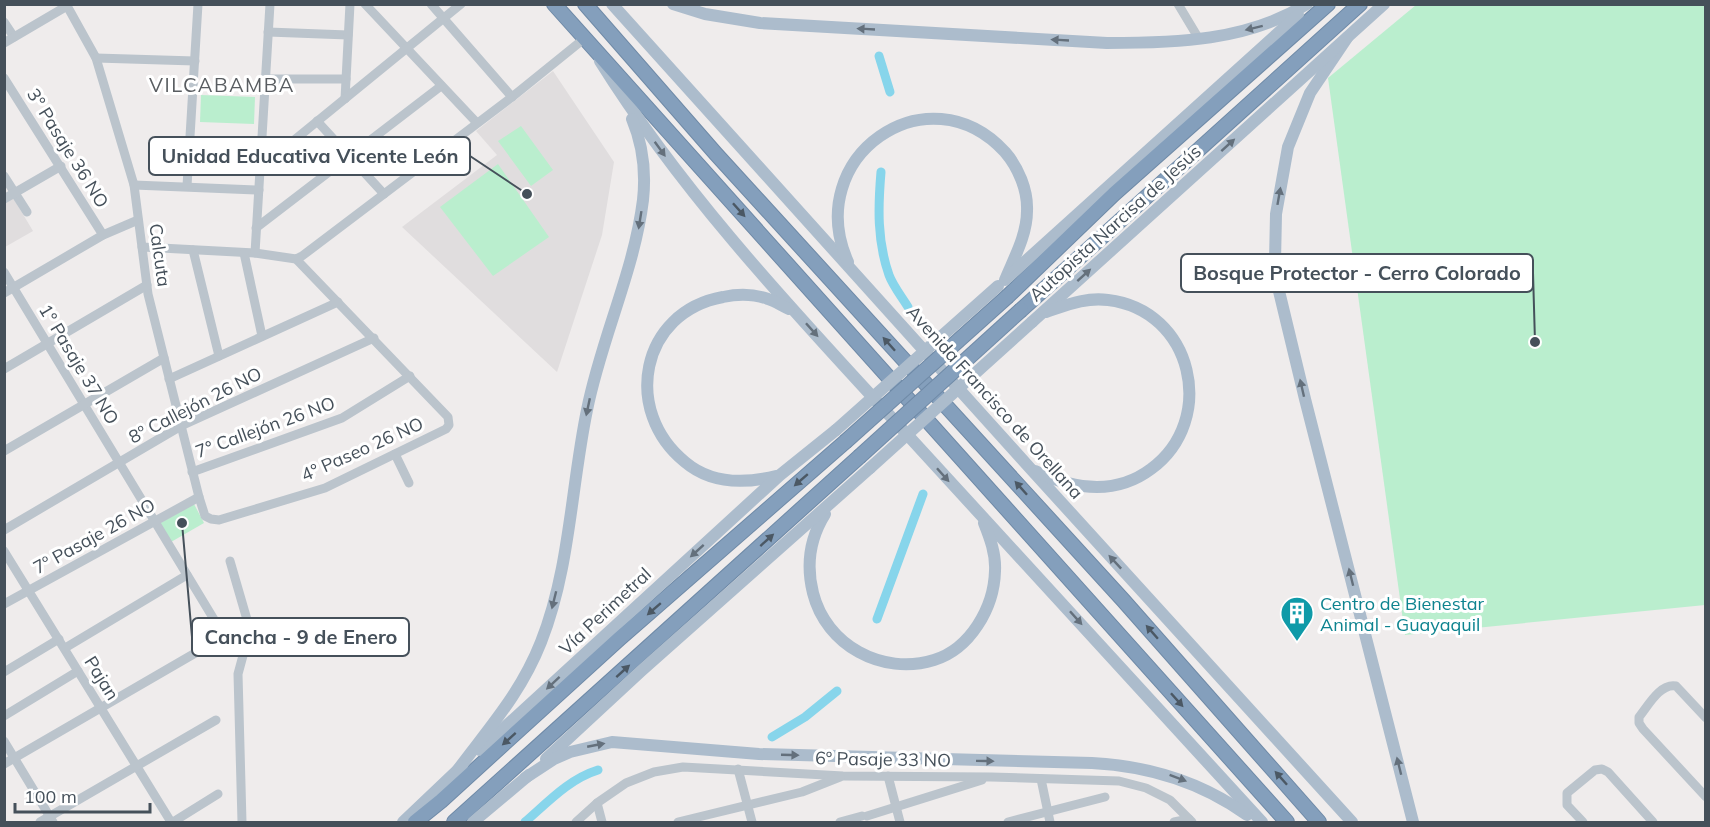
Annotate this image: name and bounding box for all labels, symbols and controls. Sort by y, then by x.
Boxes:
one-way arrow [856,24,875,33]
one-way arrow [1245,24,1263,34]
one-way arrow [1051,35,1070,45]
district label: VILCABAMBA [149,72,295,97]
street label: 3° Pasaje 36 NO [22,84,114,212]
callout: Unidad Educativa Vicente León [149,137,470,175]
one-way arrow [1221,138,1236,152]
street label: Autopista Narcisa de Jesús [1024,140,1206,306]
one-way arrow [653,141,665,156]
text: Unidad Educativa Vicente León [161,143,459,168]
one-way arrow [1274,187,1283,206]
one-way arrow [732,202,745,217]
one-way arrow [635,210,644,229]
street label: Calcuta [144,222,176,288]
callout: Bosque Protector - Cerro Colorado [1181,254,1533,292]
text: Bosque Protector - Cerro Colorado [1193,260,1521,285]
one-way arrow [1076,268,1091,282]
street label: 1° Pasaje 37 NO [34,300,124,428]
street label: Avenida Francisco de Orellana [902,300,1088,504]
one-way arrow [805,323,819,338]
one-way arrow [883,337,897,351]
street label: 8º Callejón 26 NO [125,362,265,448]
one-way arrow [1297,379,1307,397]
street label: 7° Callejón 26 NO [192,391,338,463]
one-way arrow [582,398,592,417]
street label: 4° Paseo 26 NO [297,412,427,486]
one-way arrow [936,467,950,482]
one-way arrow [794,473,809,486]
one-way arrow [1014,480,1028,495]
street label: 7º Pasaje 26 NO [29,493,159,579]
one-way arrow [759,534,774,547]
one-way arrow [690,544,704,558]
one-way arrow [1108,554,1122,569]
street label: Vía Perimetral [554,562,656,660]
one-way arrow [1346,568,1355,586]
one-way arrow [549,590,559,609]
place label: Centro de Bienestar Animal - Guayaquil [1320,592,1485,636]
building icon: Centro de Bienestar Animal - Guayaquil [1279,595,1315,642]
one-way arrow [647,602,662,615]
one-way arrow [1068,611,1082,625]
callout: Cancha - 9 de Enero [192,618,409,656]
text: Cancha - 9 de Enero [205,624,398,649]
one-way arrow [1146,625,1159,640]
street label: Pajan [80,652,124,704]
one-way arrow [615,664,630,678]
one-way arrow [546,676,561,689]
one-way arrow [1170,692,1183,707]
one-way arrow [503,732,517,746]
one-way arrow [587,740,606,749]
street label: 6º Pasaje 33 NO [815,746,951,772]
one-way arrow [781,750,800,760]
one-way arrow [976,756,995,765]
one-way arrow [1393,757,1403,775]
one-way arrow [1275,771,1288,786]
one-way arrow [1169,774,1187,784]
scale bar [15,776,150,814]
text: 100 m [24,785,77,808]

